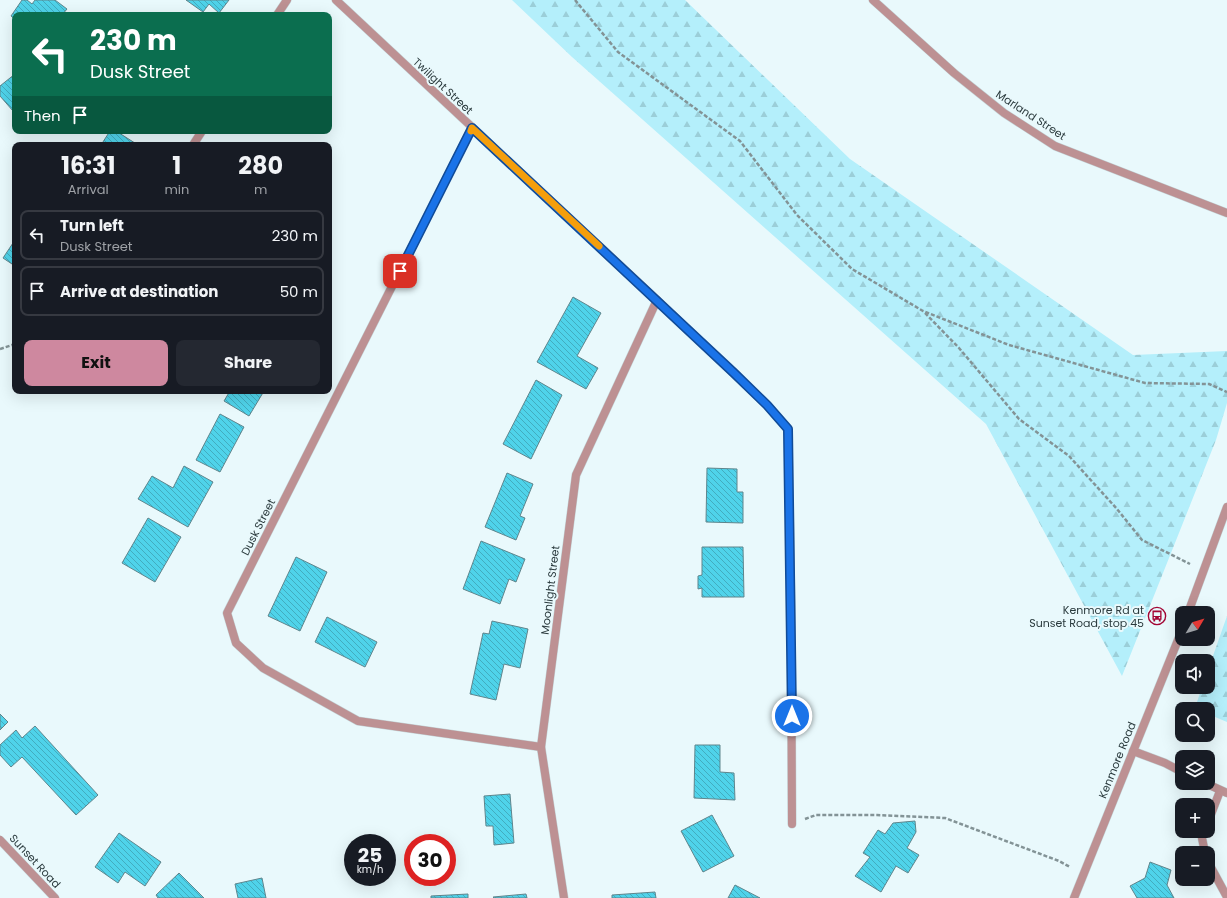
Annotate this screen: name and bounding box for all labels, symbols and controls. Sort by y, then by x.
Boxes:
text: 230 m [90,21,177,60]
icon: left [24,28,76,80]
street label: Twilight Street [409,54,477,118]
text: Dusk Street [90,59,190,84]
street label: Marland Street [993,86,1069,144]
icon: arrive [69,104,91,126]
text: Then [24,105,61,126]
text: 16:31 [61,149,116,182]
text: 1 [172,149,181,182]
text: 280 [238,149,283,182]
text: Arrival [68,180,109,199]
text: min [164,180,189,199]
text: m [254,180,267,199]
text: Turn left [60,215,124,236]
icon: left [26,224,48,246]
text: 230 m [272,225,318,246]
text: Dusk Street [60,237,133,256]
pin [383,254,417,288]
icon: arrive [389,260,411,282]
icon: arrive [26,280,48,302]
text: Arrive at destination [60,281,218,302]
text: 50 m [280,281,318,302]
button: Exit [24,340,168,386]
button: Share [176,340,320,386]
street label: Dusk Street [237,496,279,558]
street label: Moonlight Street [537,545,563,635]
place label: Kenmore Rd at Sunset Road, stop 45 [1029,602,1144,631]
bus stop icon: Kenmore Rd at Sunset Road, stop 45 [1147,606,1167,626]
north arrow [1175,606,1215,646]
map controls [1175,606,1215,886]
button: sound [1175,654,1215,694]
position arrow [771,695,813,737]
button: search [1175,702,1215,742]
street label: Kenmore Road [1094,719,1140,801]
button: layers [1175,750,1215,790]
button: + [1175,798,1215,838]
street label: Sunset Road [6,830,64,892]
speed limit sign: 30 [404,834,456,886]
text: 25 [358,841,382,869]
button: − [1175,846,1215,886]
text: km/h [357,862,383,877]

